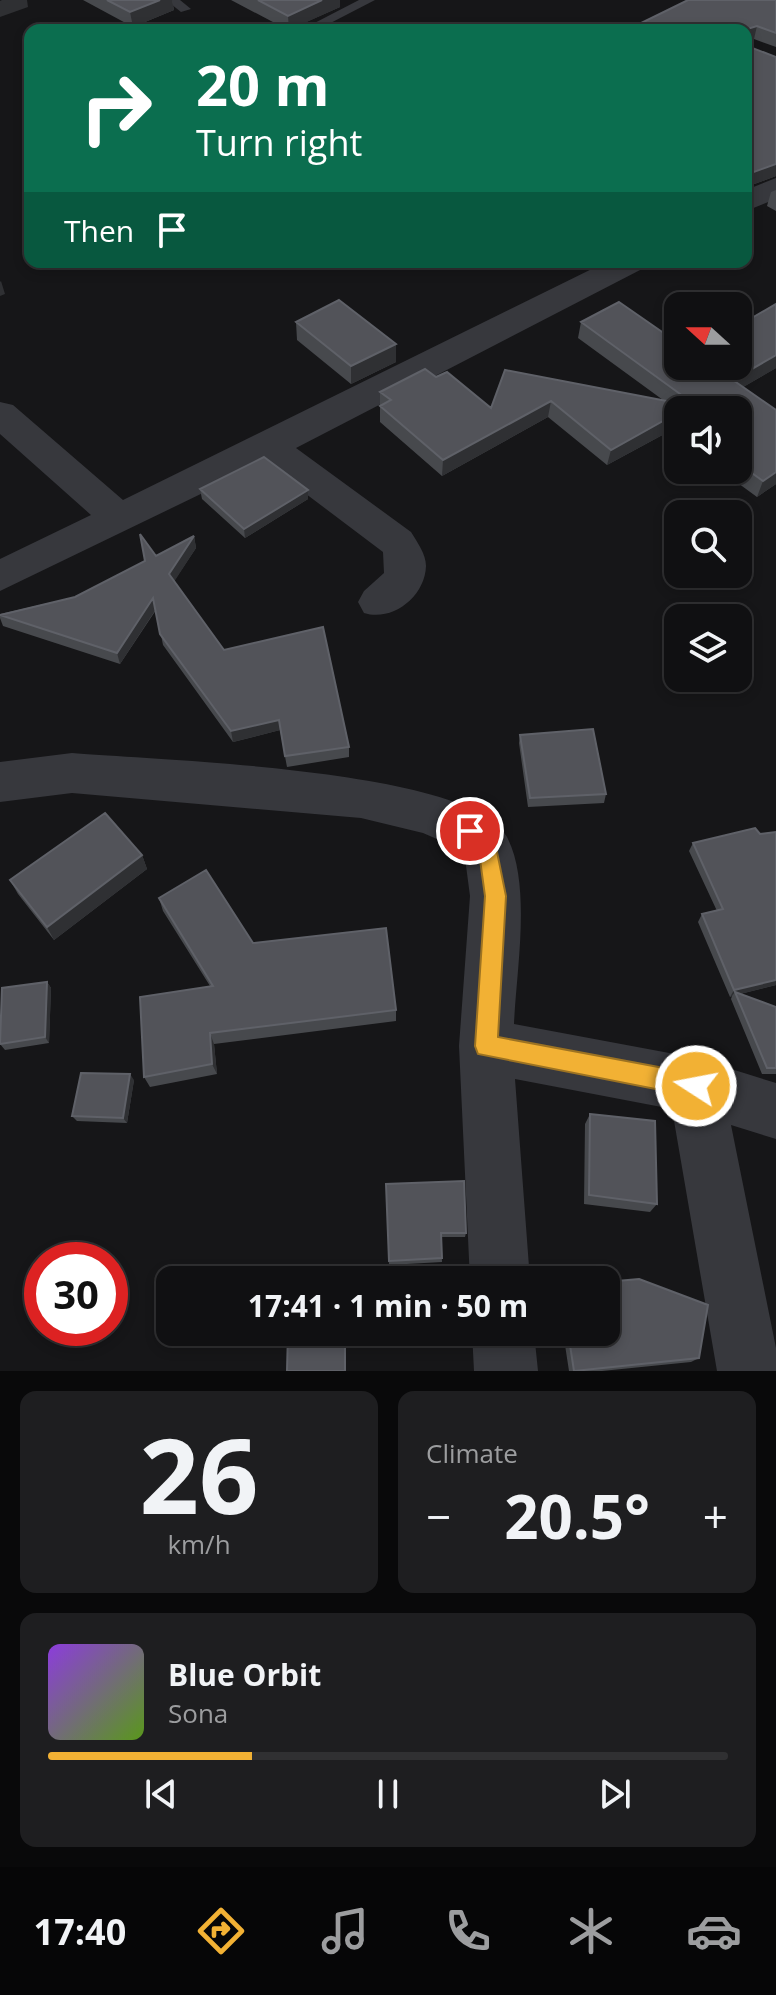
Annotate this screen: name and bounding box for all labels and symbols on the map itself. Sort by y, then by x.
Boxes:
north arrow [664,292,752,380]
pin [436,797,504,865]
position arrow [654,1044,738,1128]
speed limit sign: 30 [24,1242,128,1346]

